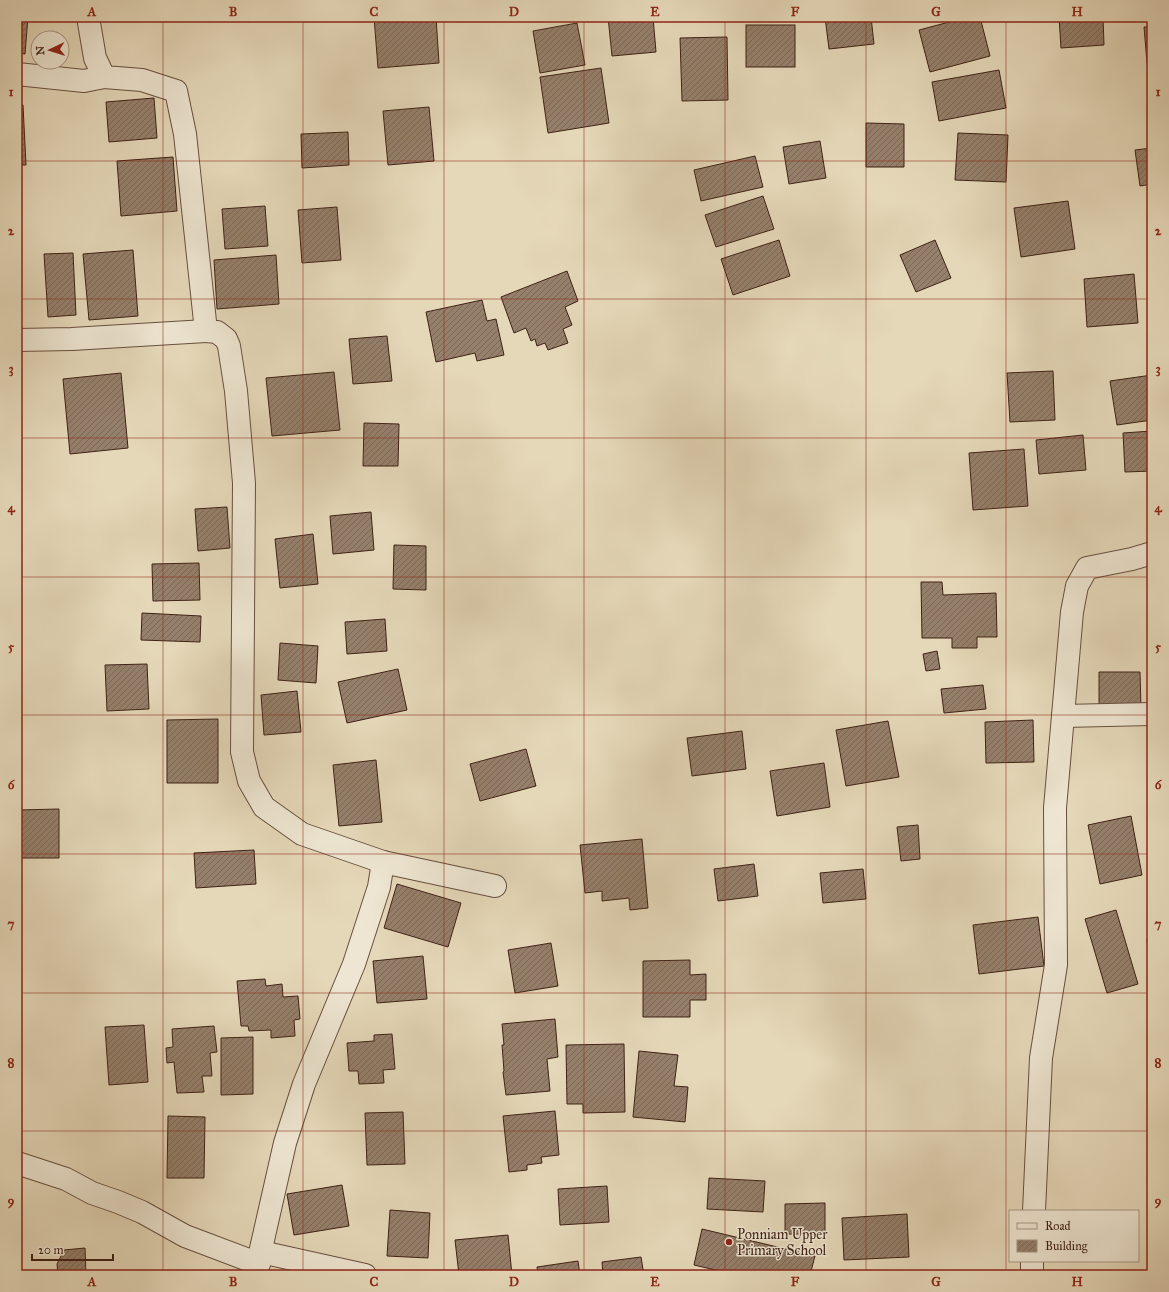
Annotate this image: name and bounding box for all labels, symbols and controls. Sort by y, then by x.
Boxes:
text: A [87,4,97,20]
text: B [229,4,238,20]
text: C [370,4,379,20]
text: D [509,4,519,20]
text: E [650,4,660,20]
text: F [791,4,800,20]
text: G [931,4,941,20]
text: H [1071,4,1083,20]
north arrow [30,30,70,70]
text: N [34,45,47,56]
text: 1 [8,84,14,100]
text: 1 [1155,84,1161,100]
text: 2 [8,223,15,239]
text: 2 [1155,223,1162,239]
text: 3 [8,361,14,377]
text: 3 [1155,361,1161,377]
text: 4 [7,500,15,516]
text: 4 [1154,500,1162,516]
text: 5 [8,639,15,655]
text: 5 [1155,639,1162,655]
text: 6 [8,777,16,793]
text: 6 [1155,777,1163,793]
text: 7 [8,916,15,932]
text: 7 [1155,916,1162,932]
text: 8 [8,1055,15,1071]
text: 8 [1155,1055,1162,1071]
text: 9 [8,1193,15,1209]
text: 9 [1155,1193,1162,1209]
legend [1009,1210,1139,1262]
text: Road [1045,1219,1071,1233]
place label: Ponniam Upper Primary School [737,1226,828,1259]
scale bar [32,1236,113,1262]
marker: Ponniam Upper Primary School [724,1237,734,1247]
text: Building [1045,1239,1088,1254]
text: 20 m [38,1243,64,1257]
text: A [87,1274,97,1290]
text: B [229,1274,238,1290]
text: C [370,1274,379,1290]
text: D [509,1274,519,1290]
text: E [650,1274,660,1290]
text: F [791,1274,800,1290]
text: G [931,1274,941,1290]
text: H [1071,1274,1083,1290]

